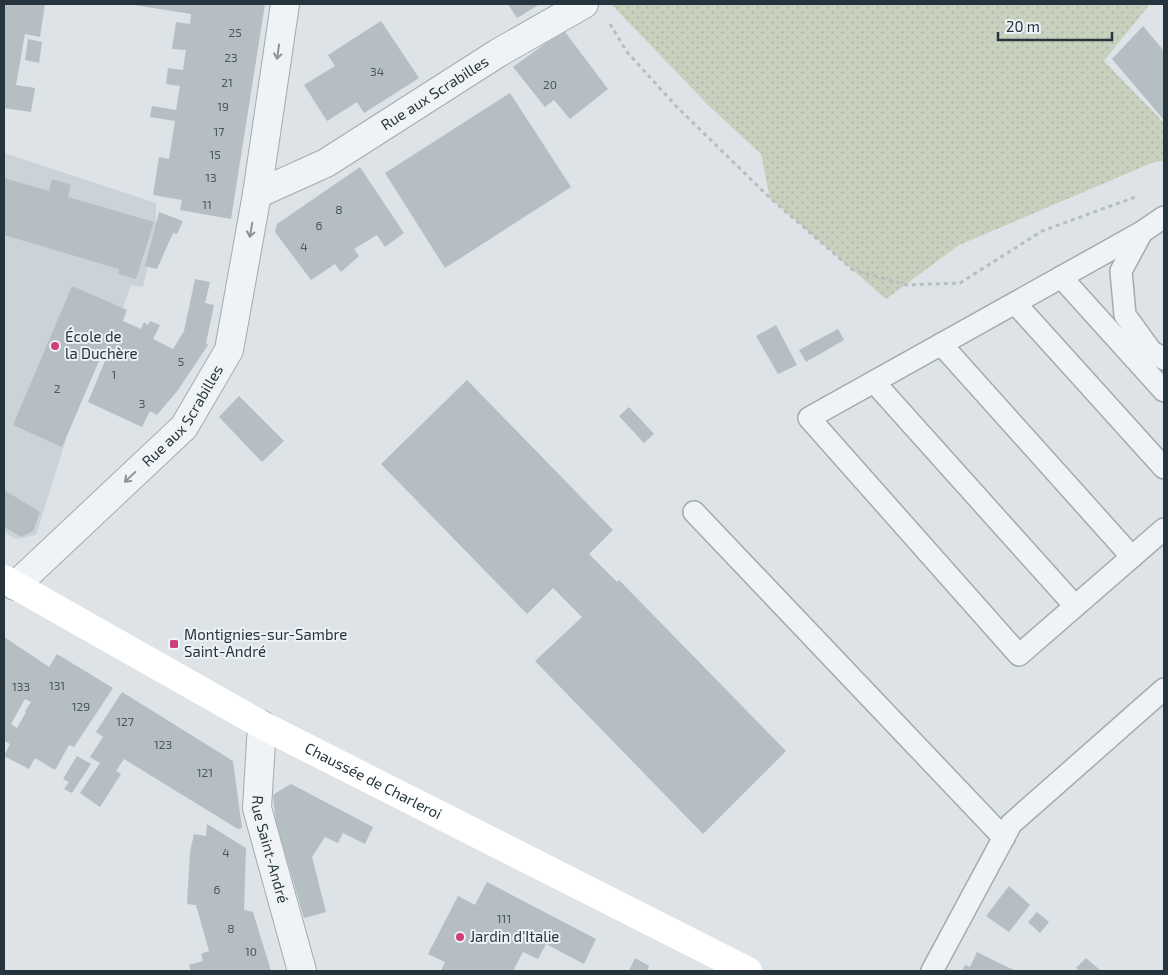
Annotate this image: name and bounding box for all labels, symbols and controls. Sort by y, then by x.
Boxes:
scale bar [998,10,1112,42]
text: 20 m [1006,17,1040,35]
house number: 25 [228,25,242,39]
one-way arrow [273,44,283,60]
house number: 23 [224,50,238,64]
street label: Rue aux Scrabilles [377,51,492,134]
house number: 34 [370,64,384,78]
house number: 21 [221,75,233,89]
house number: 20 [543,77,557,91]
house number: 19 [217,99,229,113]
house number: 17 [214,124,224,138]
house number: 15 [209,147,221,161]
house number: 13 [205,170,217,184]
house number: 11 [202,197,212,211]
house number: 8 [335,202,343,216]
house number: 6 [316,218,323,232]
one-way arrow [246,222,255,238]
house number: 4 [300,239,308,253]
place label: École de la Duchère [65,327,138,362]
marker: École de la Duchère [49,340,61,352]
house number: 5 [178,354,184,368]
street label: Rue aux Scrabilles [138,361,226,470]
house number: 1 [112,367,116,381]
house number: 2 [54,381,61,395]
house number: 3 [139,396,145,410]
one-way arrow [124,471,137,483]
place label: Montignies-sur-Sambre Saint-André [184,625,347,660]
marker: Montignies-sur-Sambre Saint-André [168,638,180,650]
house number: 131 [49,678,65,692]
house number: 133 [12,679,30,693]
house number: 129 [72,699,90,713]
house number: 127 [116,714,134,728]
house number: 123 [154,737,172,751]
street label: Chaussée de Charleroi [302,738,445,822]
house number: 121 [197,765,213,779]
street label: Rue Saint-André [248,795,293,905]
house number: 4 [222,845,230,859]
house number: 6 [214,882,221,896]
house number: 111 [497,911,511,925]
house number: 8 [227,921,235,935]
place label: Jardin d'Italie [470,927,559,945]
marker: Jardin d'Italie [454,931,466,943]
house number: 10 [245,944,257,958]

